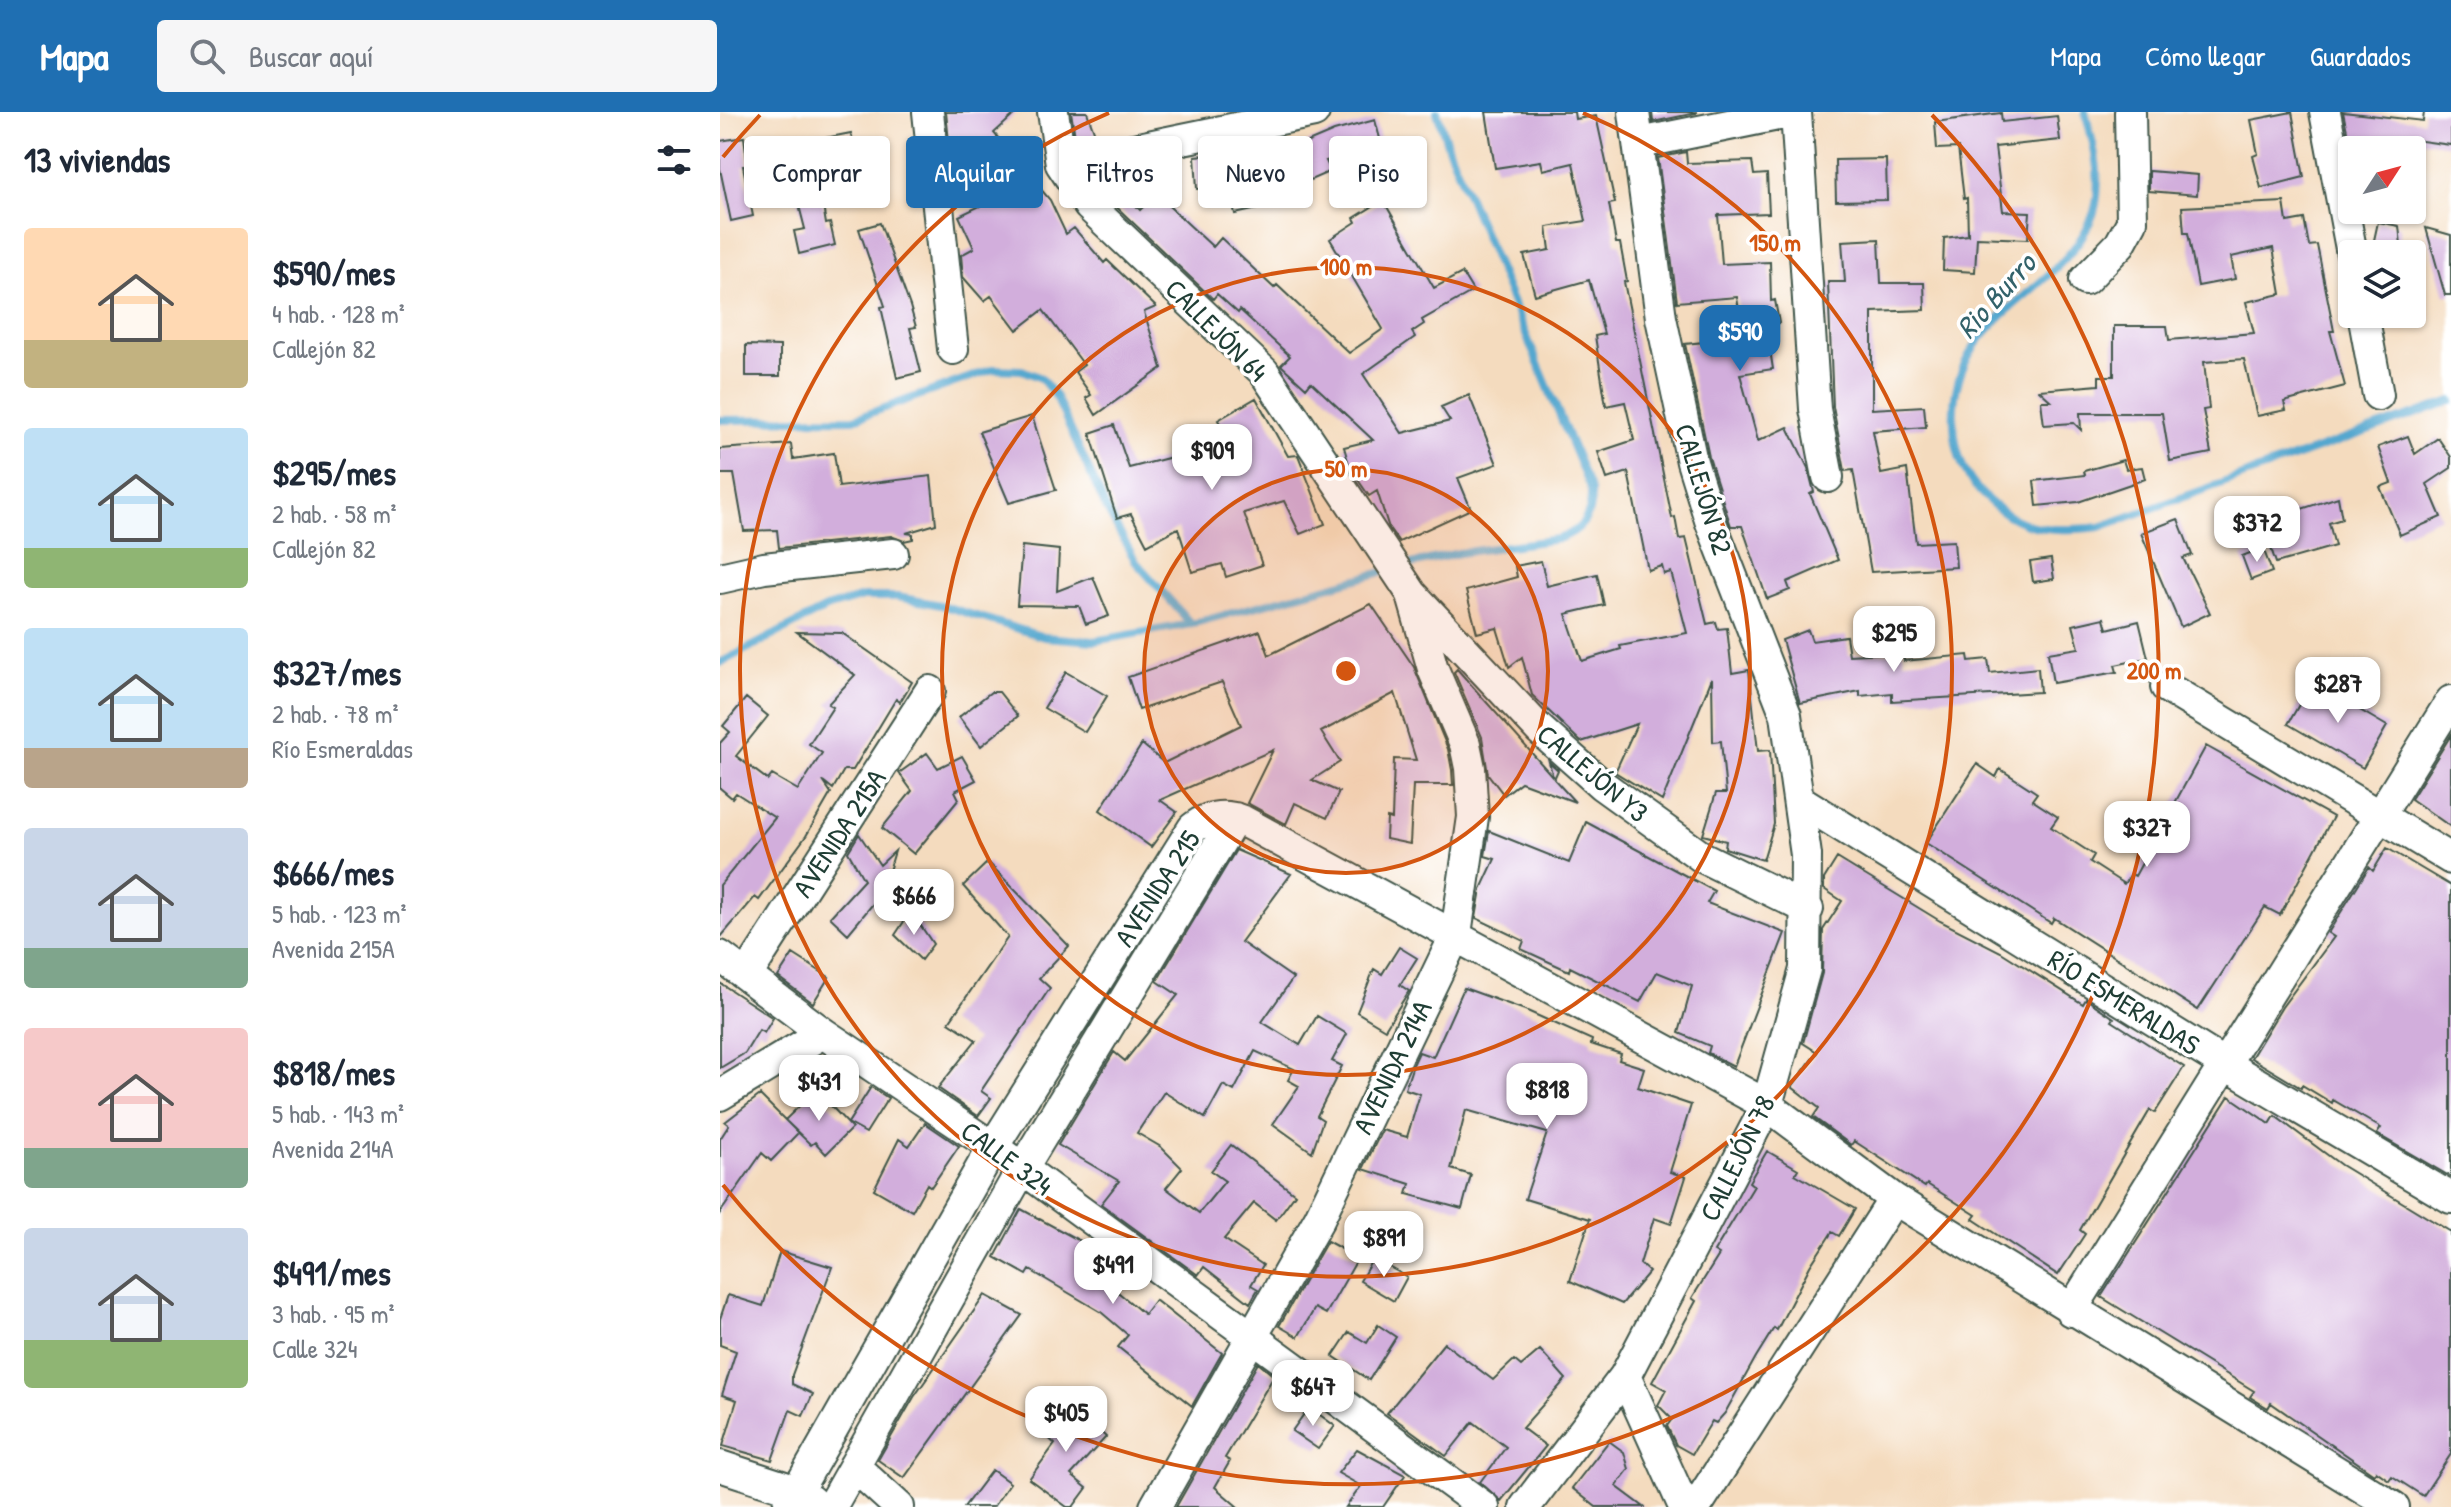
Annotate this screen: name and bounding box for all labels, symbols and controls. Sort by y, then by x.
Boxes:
search box [157,20,717,92]
text: Mapa [40,30,109,82]
icon: search [185,34,229,78]
text: Buscar aquí [249,36,374,76]
text: Mapa [2050,37,2101,75]
text: Cómo llegar [2145,37,2266,75]
text: Guardados [2310,37,2411,75]
chip: Comprar [744,136,890,208]
chip: Alquilar [906,136,1043,208]
chip: Filtros [1059,136,1182,208]
chip: Nuevo [1198,136,1313,208]
chip: Piso [1329,136,1427,208]
north arrow [2338,136,2426,224]
map controls [2338,136,2426,328]
text: 13 viviendas [24,137,170,183]
icon: filters [652,138,696,182]
text: 150 m [1749,226,1801,258]
button: layers [2338,240,2426,328]
water label: Rio Burro [1946,243,2045,347]
text: $590/mes [272,250,395,296]
text: 100 m [1320,250,1372,282]
icon: home [88,260,184,356]
street label: CALLEJÓN 64 [1157,270,1277,390]
text: 4 hab. · 128 m² [272,296,405,331]
pin: $590 [1693,305,1787,373]
text: $590 [1717,313,1763,348]
text: Callejón 82 [272,331,376,366]
street label: CALLEJÓN 82 [1666,419,1742,559]
pin: $909 [1165,424,1259,492]
text: $909 [1190,432,1234,467]
text: $295/mes [272,450,396,496]
text: 50 m [1325,452,1367,484]
icon: home [88,460,184,556]
text: 2 hab. · 58 m² [272,496,397,531]
pin: $372 [2210,496,2304,564]
text: $372 [2232,504,2282,539]
text: Callejón 82 [272,531,376,566]
pin: $295 [1847,606,1941,674]
text: $295 [1871,614,1917,649]
text: $327/mes [272,650,401,696]
text: 200 m [2127,654,2181,686]
centre of rings [1332,657,1360,685]
pin: $287 [2291,657,2385,725]
icon: home [88,660,184,756]
text: $287 [2313,665,2363,700]
text: 2 hab. · 78 m² [272,696,398,731]
street label: CALLEJÓN Y3 [1529,715,1657,831]
text: Río Esmeraldas [272,731,413,766]
street label: AVENIDA 215A [783,761,895,904]
pin: $327 [2100,801,2194,869]
text: $327 [2122,809,2172,844]
street label: AVENIDA 215 [1105,822,1209,954]
text: $666/mes [272,850,394,896]
icon: home [88,860,184,956]
pin: $666 [867,869,961,937]
text: $666 [892,877,936,912]
text: 5 hab. · 123 m² [272,896,406,931]
text: Avenida 215A [272,931,395,966]
street label: RÍO ESMERALDAS [2041,940,2207,1064]
street label: AVENIDA 214A [1343,994,1441,1140]
text: $818/mes [272,1050,395,1096]
pin: $431 [772,1055,866,1123]
icon: home [88,1060,184,1156]
text: $431 [797,1063,841,1098]
pin: $818 [1500,1063,1594,1131]
text: $818 [1524,1071,1570,1106]
street label: CALLEJÓN 78 [1690,1089,1784,1227]
text: 5 hab. · 143 m² [272,1096,404,1131]
street label: CALLE 324 [953,1112,1061,1204]
text: Avenida 214A [272,1131,393,1166]
pin: $891 [1337,1211,1431,1279]
text: $891 [1362,1219,1406,1254]
pin: $491 [1066,1238,1160,1306]
text: $491 [1092,1246,1134,1281]
text: $491/mes [272,1250,391,1296]
icon: home [88,1260,184,1356]
text: 3 hab. · 95 m² [272,1296,394,1331]
text: Calle 324 [272,1331,358,1366]
pin: $647 [1266,1360,1360,1428]
text: $647 [1290,1368,1336,1403]
pin: $405 [1019,1386,1113,1454]
text: $405 [1043,1394,1089,1429]

